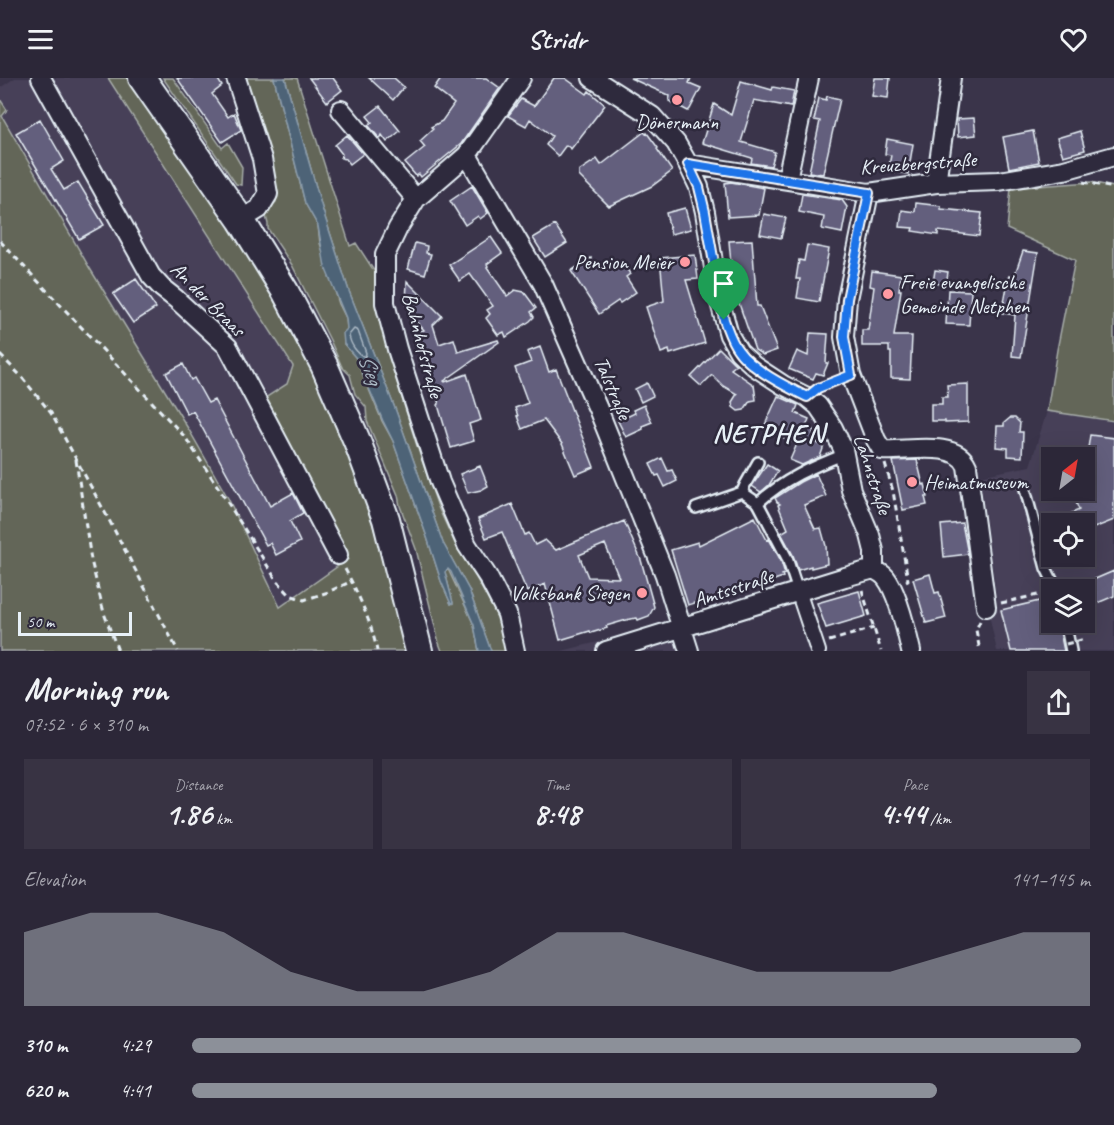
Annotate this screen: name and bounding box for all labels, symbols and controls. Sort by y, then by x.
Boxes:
text: Stridr [528,22,586,56]
icon: menu [24,23,57,56]
icon: heart [1057,23,1090,56]
marker: Dönermann [670,93,684,107]
place label: Dönermann [636,109,719,135]
street label: Kreuzbergstraße [859,146,979,180]
place label: Pension Meier [574,249,675,275]
marker: Pension Meier [678,255,692,269]
street label: An der Braas [165,256,252,343]
pin [698,258,749,320]
icon: arrive [707,267,740,300]
place label: Freie evangelische Gemeinde Netphen [900,269,1030,319]
marker: Freie evangelische Gemeinde Netphen [881,287,895,301]
street label: Bahnhofstraße [396,290,450,403]
water label: Sieg [351,350,390,392]
street label: Talstraße [588,353,639,425]
district label: NETPHEN [713,416,828,450]
street label: Lahnstraße [848,431,899,519]
north arrow [1041,447,1095,501]
map controls [1041,447,1095,633]
place label: Heimatmuseum [924,469,1029,495]
marker: Heimatmuseum [905,475,919,489]
button: locate [1041,513,1095,567]
street label: Amtsstraße [690,562,778,613]
button: layers [1041,579,1095,633]
place label: Volksbank Siegen [510,580,631,606]
marker: Volksbank Siegen [635,586,649,600]
scale bar [18,609,132,636]
text: 50 m [27,612,54,632]
text: Morning run [24,668,168,710]
button: share [1027,671,1090,734]
text: 07:52 · 6 × 310 m [24,712,148,737]
text: Distance [175,775,223,795]
text: Time [545,775,569,795]
text: Pace [903,775,928,795]
text: 1.86 [165,795,212,833]
text: 8:48 [534,795,580,833]
text: 4:44 [880,795,926,833]
text: km [212,809,232,829]
text: /km [926,809,951,829]
text: Elevation [24,867,86,892]
text: 141–145 m [1011,867,1090,892]
text: 310 m [24,1033,67,1058]
text: 4:29 [120,1033,151,1058]
text: 620 m [24,1078,68,1103]
text: 4:41 [120,1078,151,1103]

